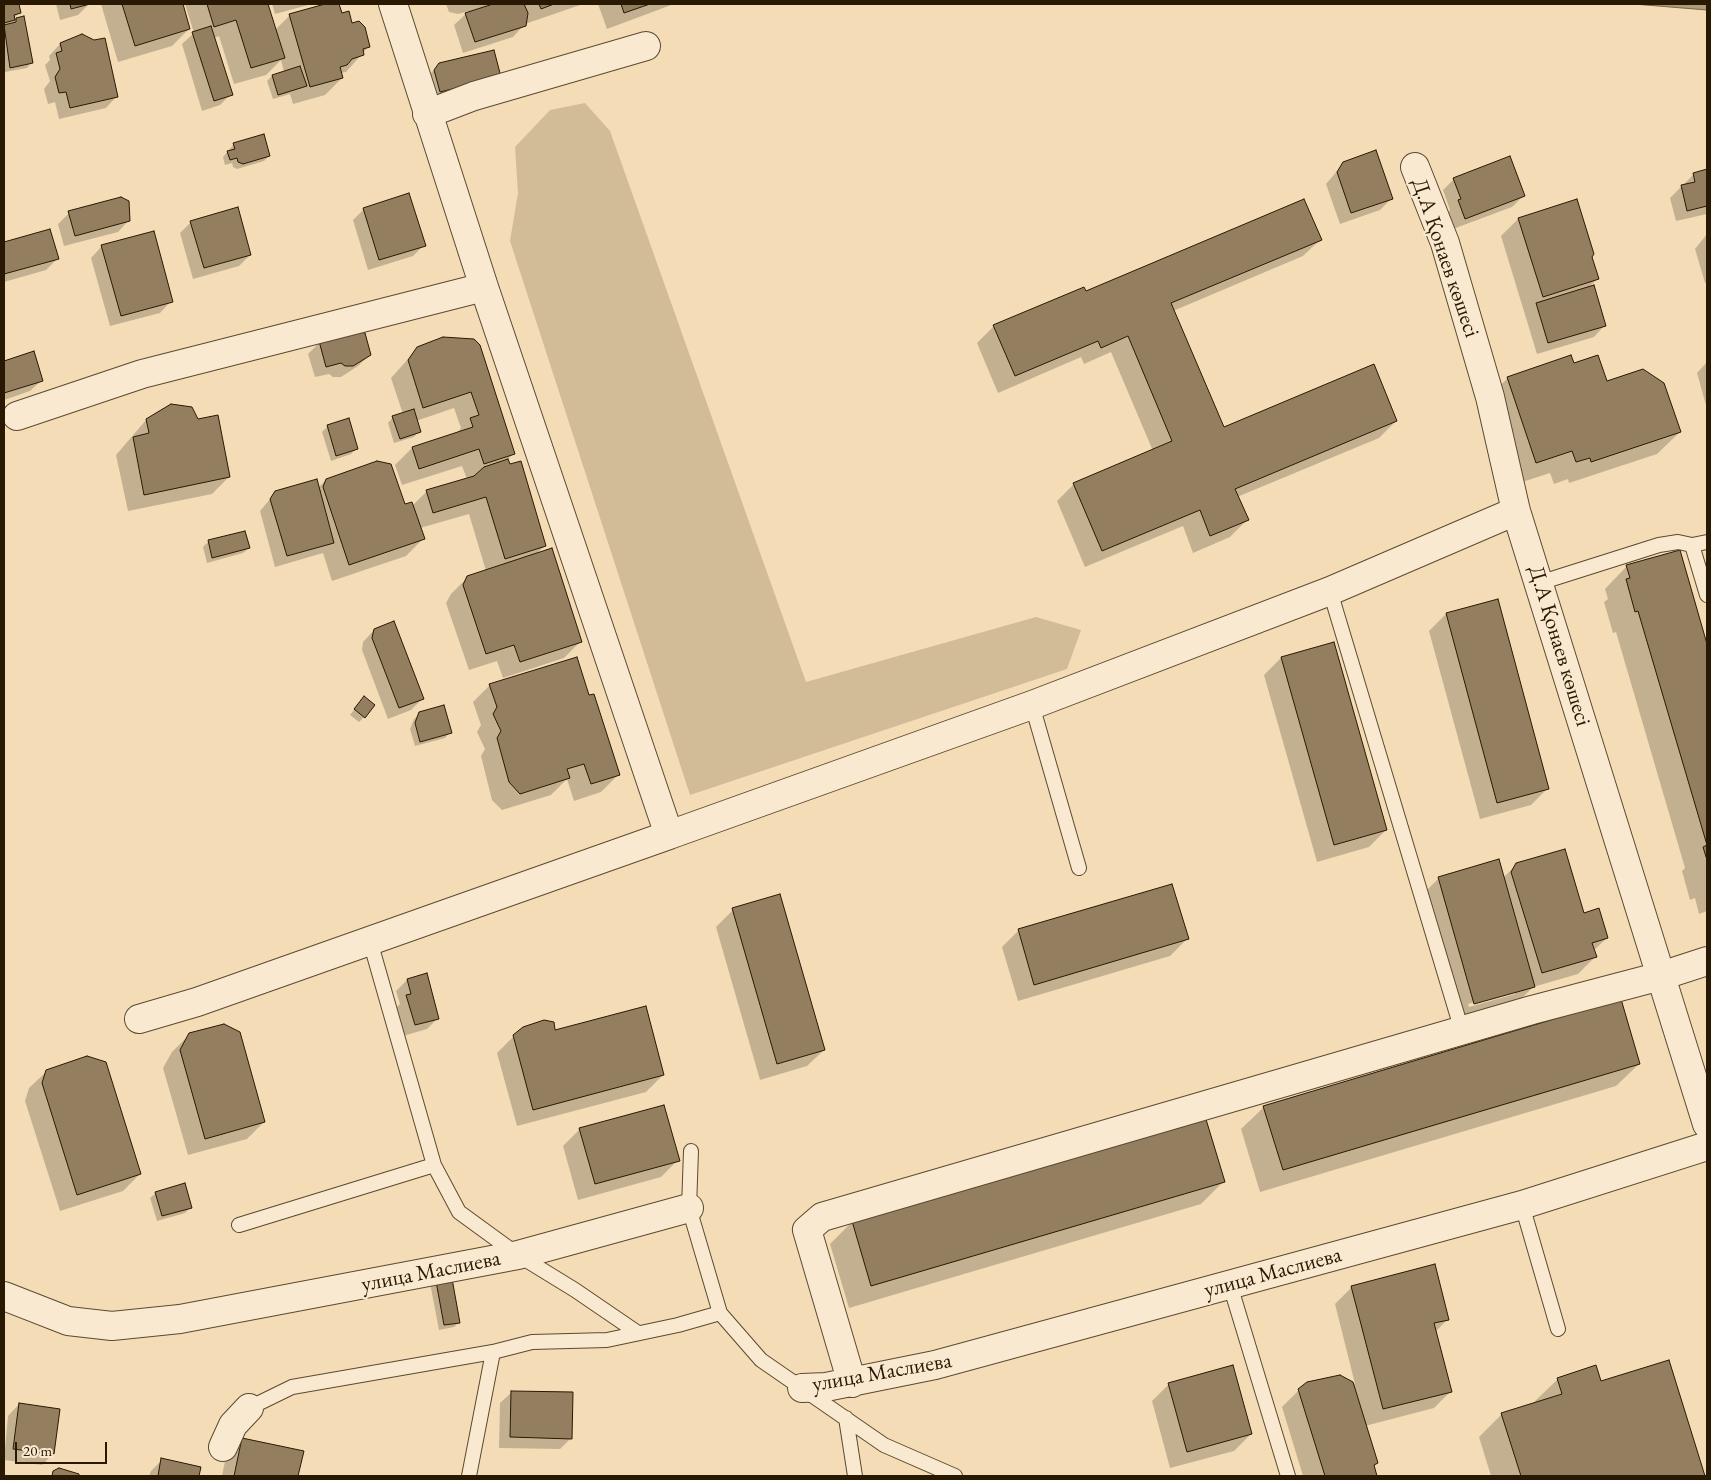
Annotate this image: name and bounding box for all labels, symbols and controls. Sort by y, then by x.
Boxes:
street label: Д.А Қонаев көшесі [1405,175,1485,341]
street label: Д.А Қонаев көшесі [1522,562,1596,730]
street label: улица Маслиева [1201,1242,1345,1304]
street label: улица Маслиева [359,1246,503,1298]
street label: улица Маслиева [810,1348,954,1398]
scale bar [18,1432,110,1464]
text: 20 m [23,1441,52,1460]

